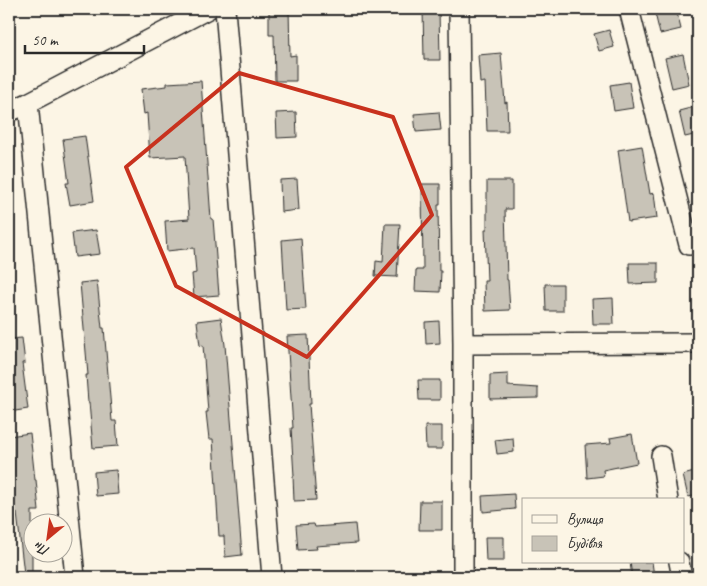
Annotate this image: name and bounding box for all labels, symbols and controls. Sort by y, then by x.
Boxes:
scale bar [25,22,144,54]
text: 50 m [32,31,59,50]
legend [522,498,684,564]
text: Вулиця [567,510,604,529]
north arrow [22,514,72,564]
text: Будівля [567,534,602,553]
text: Пн [31,538,52,560]

